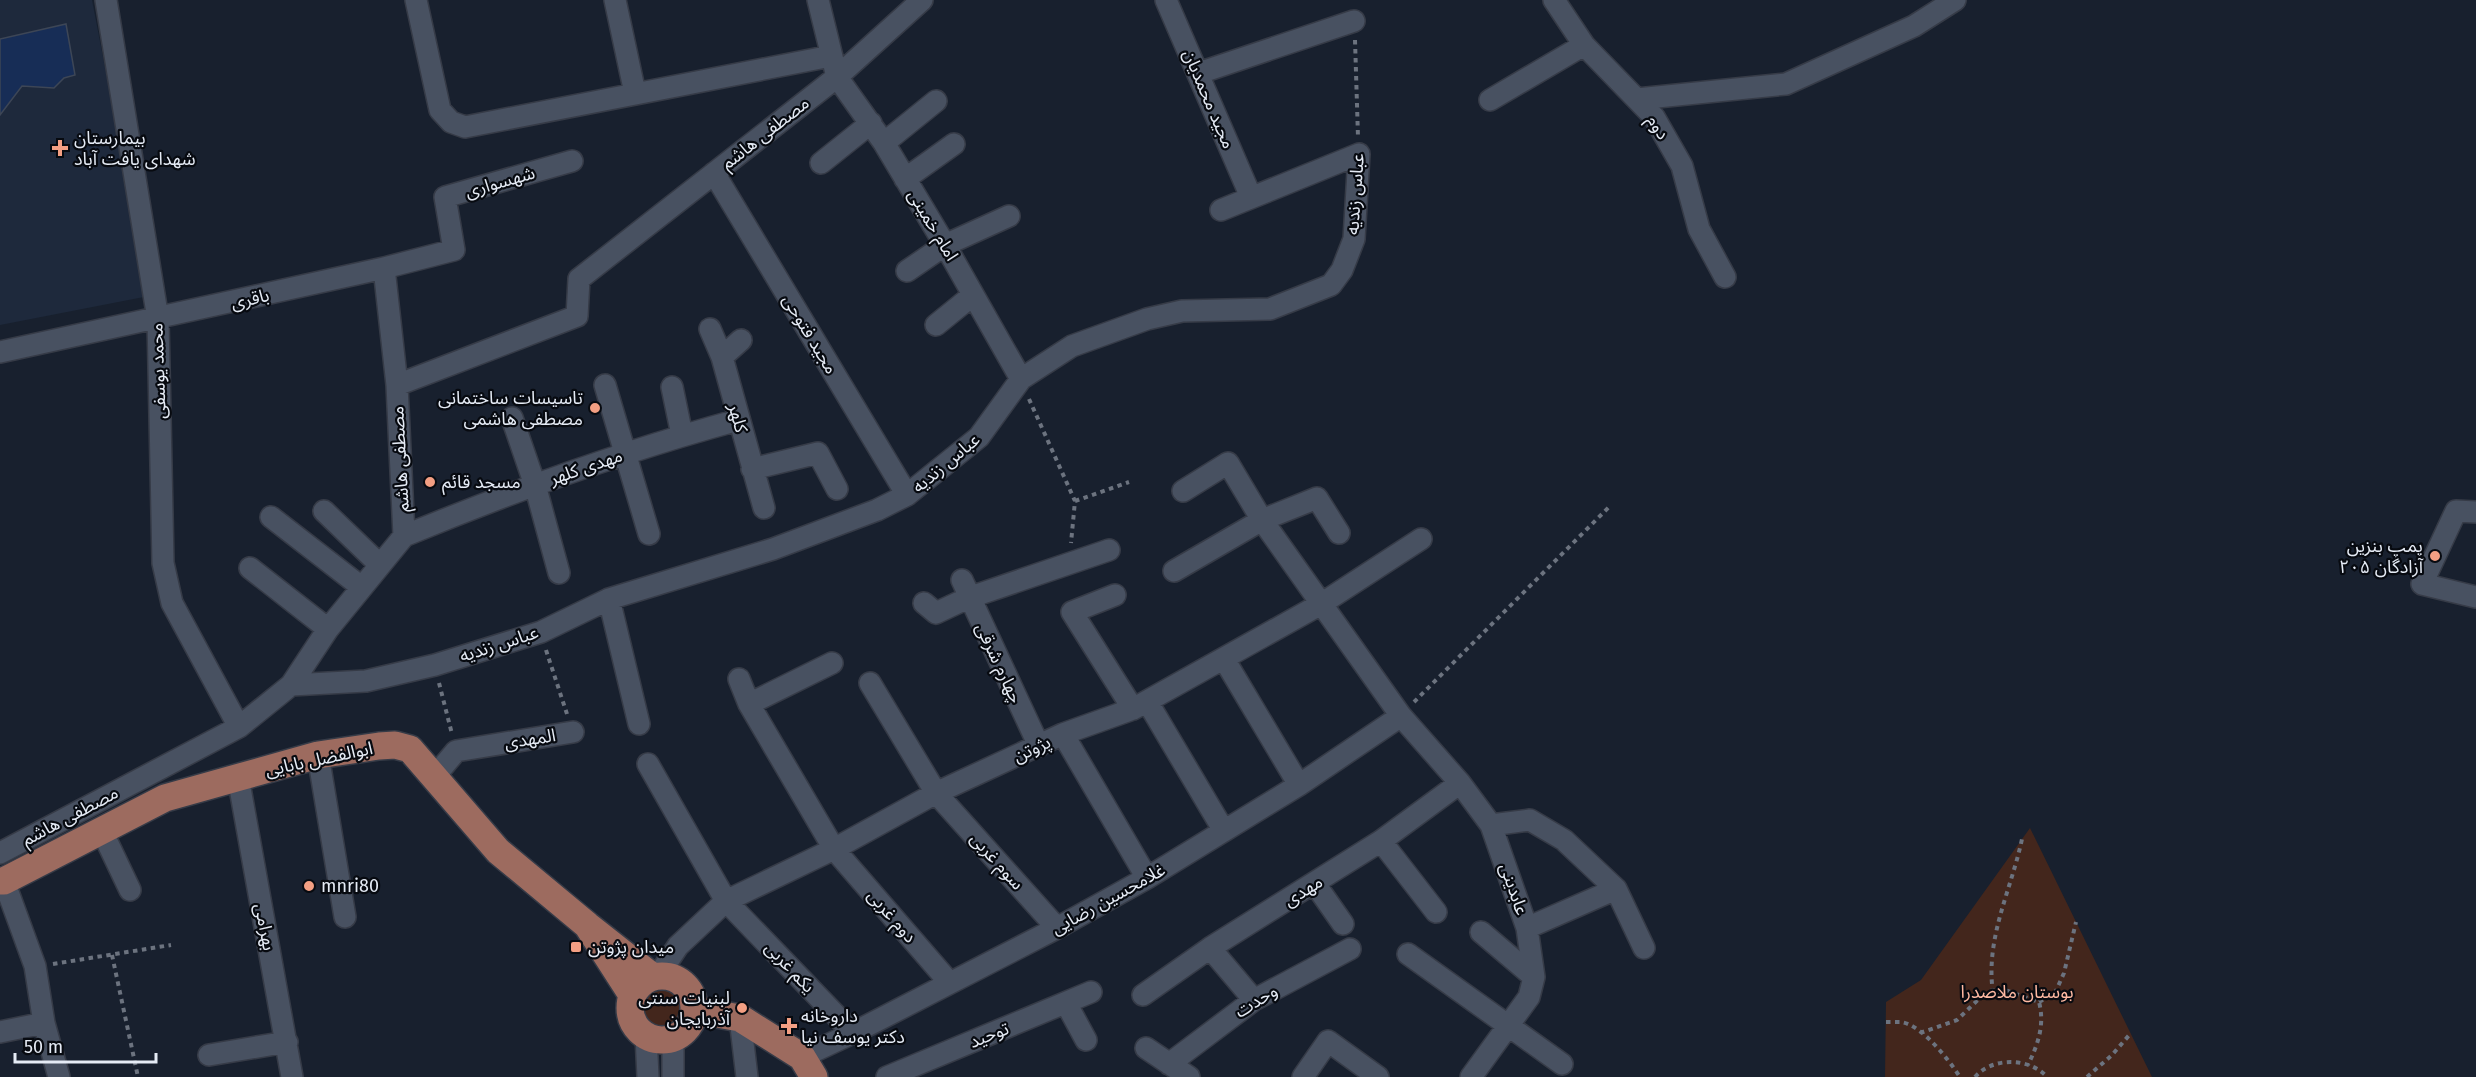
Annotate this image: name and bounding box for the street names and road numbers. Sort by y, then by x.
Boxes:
street label: مجید محمدیان [1178,46,1240,152]
street label: مصطفی هاشم [716,92,815,176]
street label: دوم [1639,110,1674,145]
street label: عباس زندیه [1341,153,1369,235]
street label: شهسواری [463,162,537,202]
street label: امام خمینی [900,185,963,266]
street label: باقری [229,284,271,314]
street label: مجید فتوحی [778,290,842,378]
street label: محمد یوسفی [145,323,171,419]
street label: کلهر [723,400,753,435]
street label: مصطفی هاشم [386,405,416,513]
street label: عباس زندیه [908,428,984,498]
street label: مهدی کلهر [546,444,625,490]
street label: چهارم شرقی [968,619,1027,708]
street label: عباس زندیه [457,621,541,667]
street label: المهدی [503,724,557,754]
street label: پژوتن [1010,731,1054,767]
street label: ابوالفضل بابایی [263,737,375,781]
street label: مصطفی هاشم [18,781,123,852]
street label: سوم غربی [963,828,1029,896]
street label: غلامحسین رضایی [1047,859,1169,939]
street label: عابدینی [1495,860,1533,918]
street label: مهدی [1279,871,1327,911]
street label: دوم غربی [860,885,921,949]
street label: بهرامی [250,902,280,952]
street label: یکم غربی [759,937,820,999]
street label: وحدت [1231,979,1281,1023]
street label: توحید [966,1017,1012,1053]

